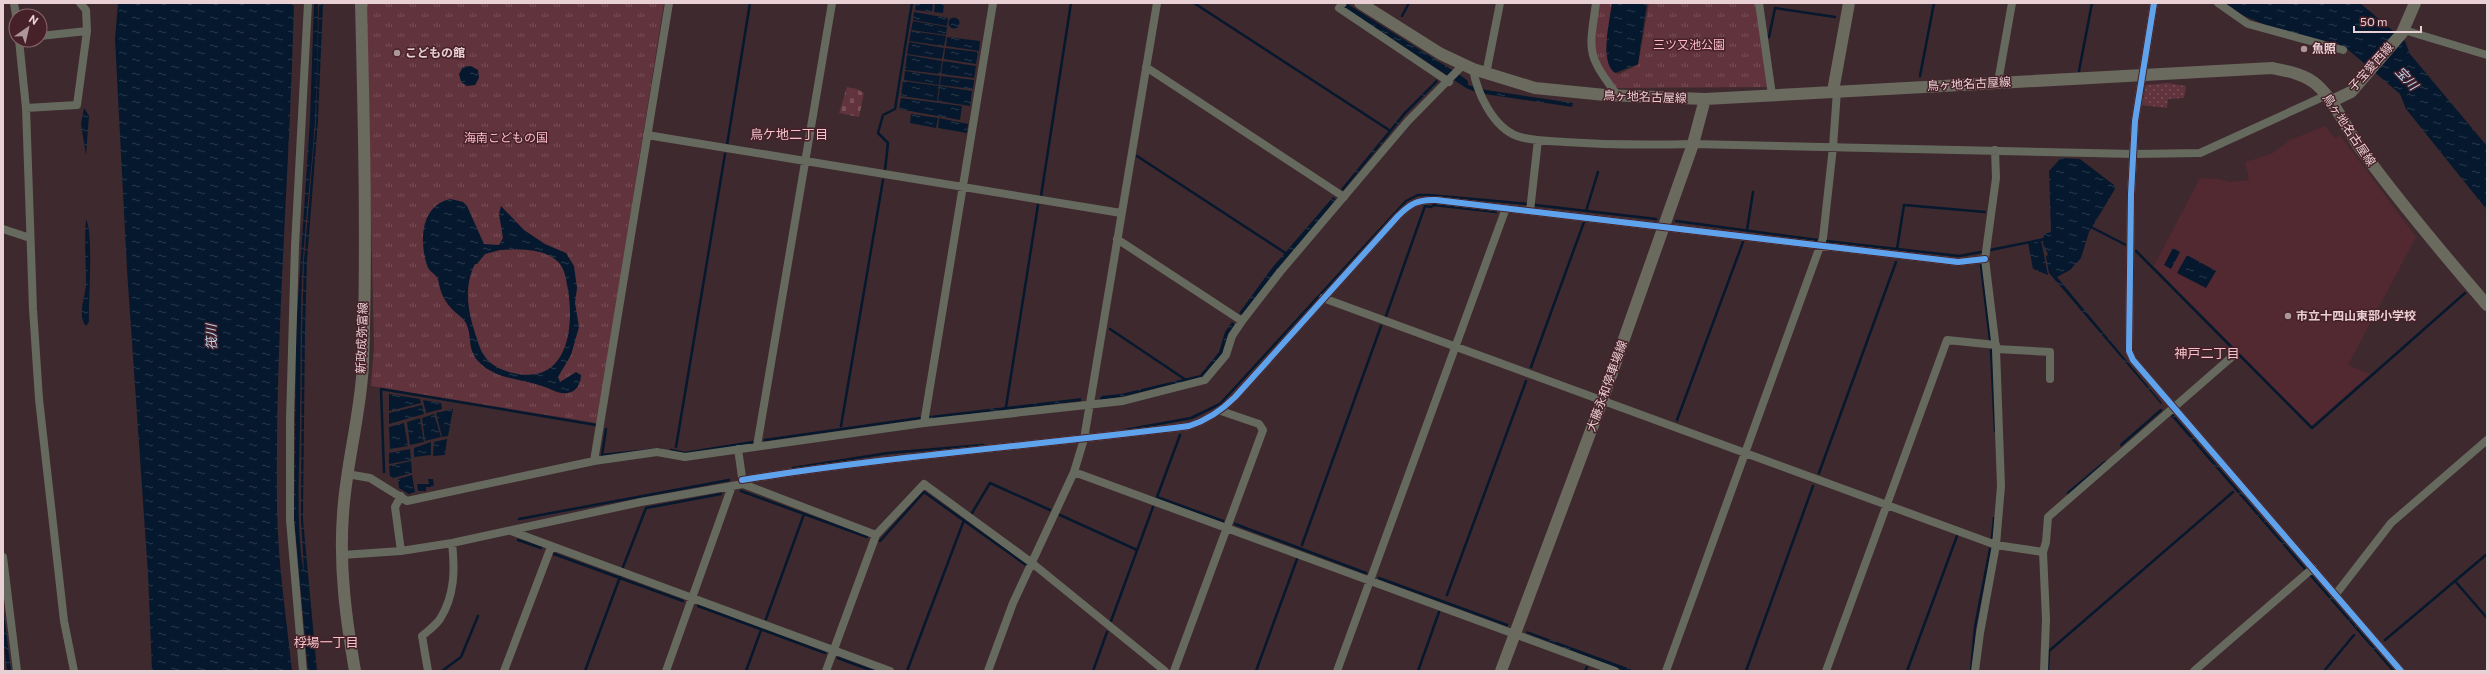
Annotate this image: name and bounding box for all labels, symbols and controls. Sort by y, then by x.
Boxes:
north arrow [8,8,48,48]
scale bar [2354,8,2421,34]
text: N [27,12,41,27]
text: 50 m [2360,14,2388,28]
park label: 三ツ又池公園 [1653,37,1725,51]
street label: 子宝愛西線 [2345,39,2396,93]
place label: 魚照 [2312,41,2336,55]
marker: 魚照 [2299,44,2309,54]
place label: こどもの館 [405,45,465,59]
marker: こどもの館 [392,48,402,58]
water label: 宝川 [2392,63,2423,94]
street label: 鳥ヶ地名古屋線 [1927,74,2011,92]
street label: 鳥ヶ地名古屋線 [1603,88,1687,104]
street label: 鳥ヶ地名古屋線 [2321,91,2379,168]
district label: 鳥ケ地二丁目 [750,126,828,142]
park label: 海南こどもの国 [464,130,548,144]
street label: 新政成弥富線 [353,302,369,374]
place label: 市立十四山東部小学校 [2296,308,2416,322]
marker: 市立十四山東部小学校 [2283,311,2293,321]
water label: 筏川 [203,322,219,350]
street label: 大藤永和停車場線 [1583,338,1629,433]
district label: 神戸二丁目 [2174,345,2240,361]
district label: 桴場一丁目 [293,634,359,650]

